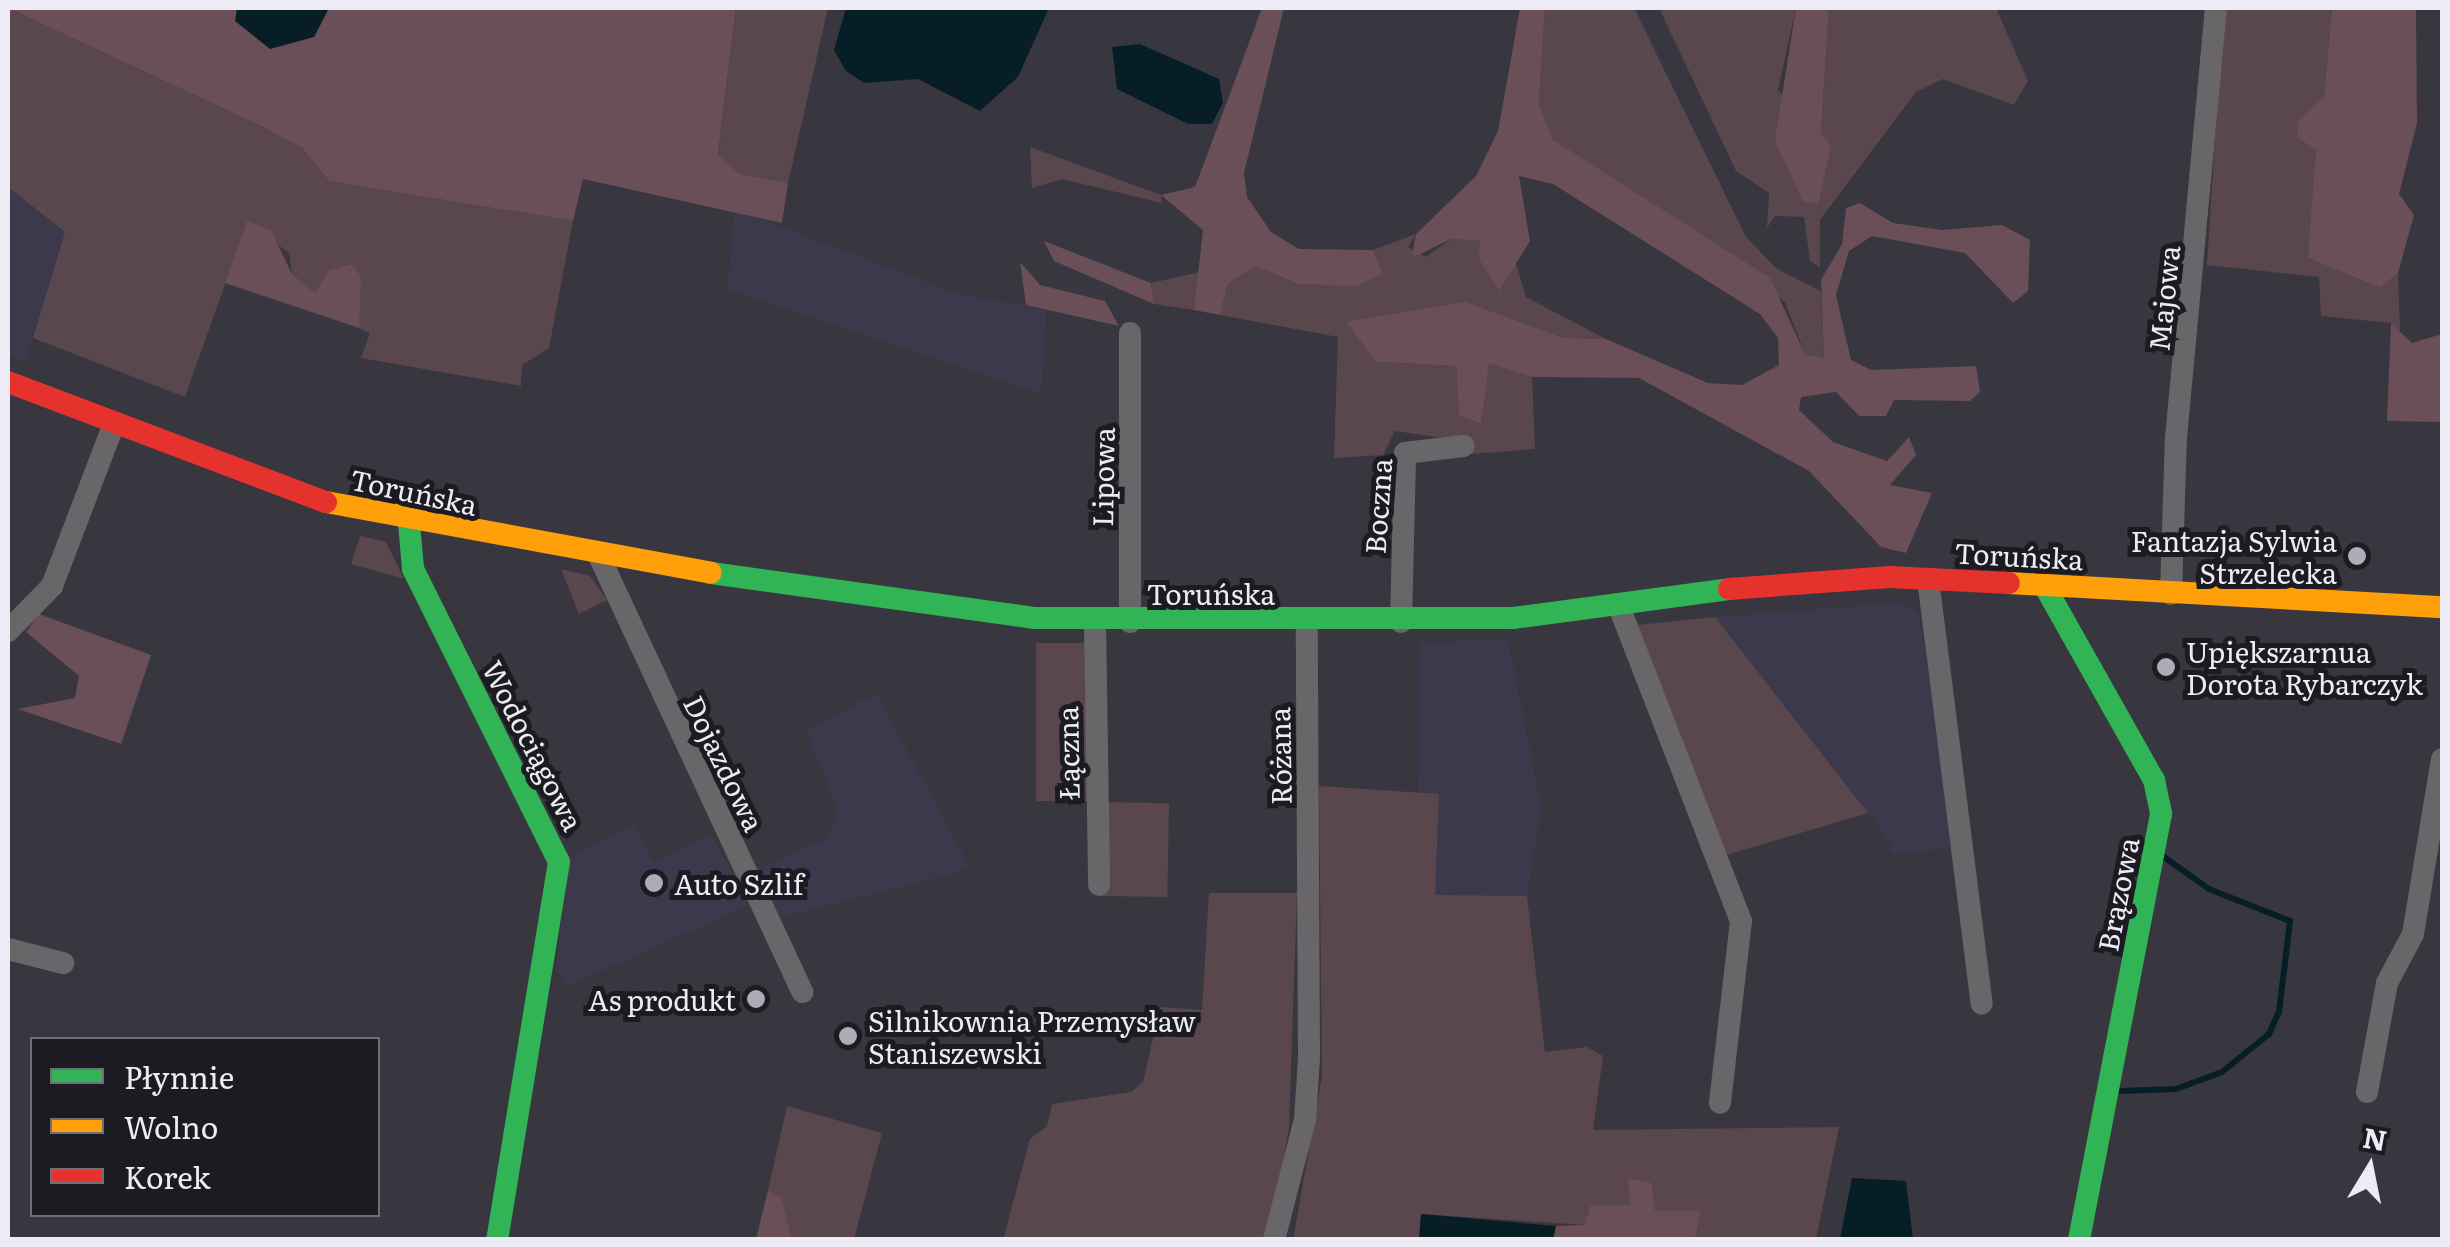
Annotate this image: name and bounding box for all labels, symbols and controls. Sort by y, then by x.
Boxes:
street label: Majowa [2141,244,2185,352]
street label: Lipowa [1084,427,1120,527]
street label: Boczna [1357,457,1397,555]
street label: Toruńska [347,461,481,521]
place label: Fantazja Sylwia Strzelecka [2131,523,2337,589]
street label: Toruńska [1954,535,2084,575]
marker: Fantazja Sylwia Strzelecka [2346,545,2368,567]
street label: Toruńska [1147,576,1275,610]
place label: Upiększarnua Dorota Rybarczyk [2186,634,2423,700]
street label: Wodociągowa [477,654,591,836]
marker: Upiększarnua Dorota Rybarczyk [2155,656,2177,678]
street label: Dojazdowa [678,690,772,836]
street label: Łączna [1049,706,1085,800]
street label: Różana [1261,707,1297,805]
street label: Brązowa [2089,834,2145,954]
place label: Auto Szlif [674,866,803,900]
marker: Auto Szlif [643,872,665,894]
place label: As produkt [588,982,736,1016]
marker: As produkt [745,988,767,1010]
place label: Silnikownia Przemysław Staniszewski [868,1003,1196,1069]
marker: Silnikownia Przemysław Staniszewski [837,1025,859,1047]
legend [30,1037,380,1217]
text: Płynnie [124,1054,234,1098]
text: Wolno [124,1104,218,1148]
text: N [2360,1115,2390,1160]
north arrow [2320,1117,2420,1217]
text: Korek [124,1154,211,1198]

